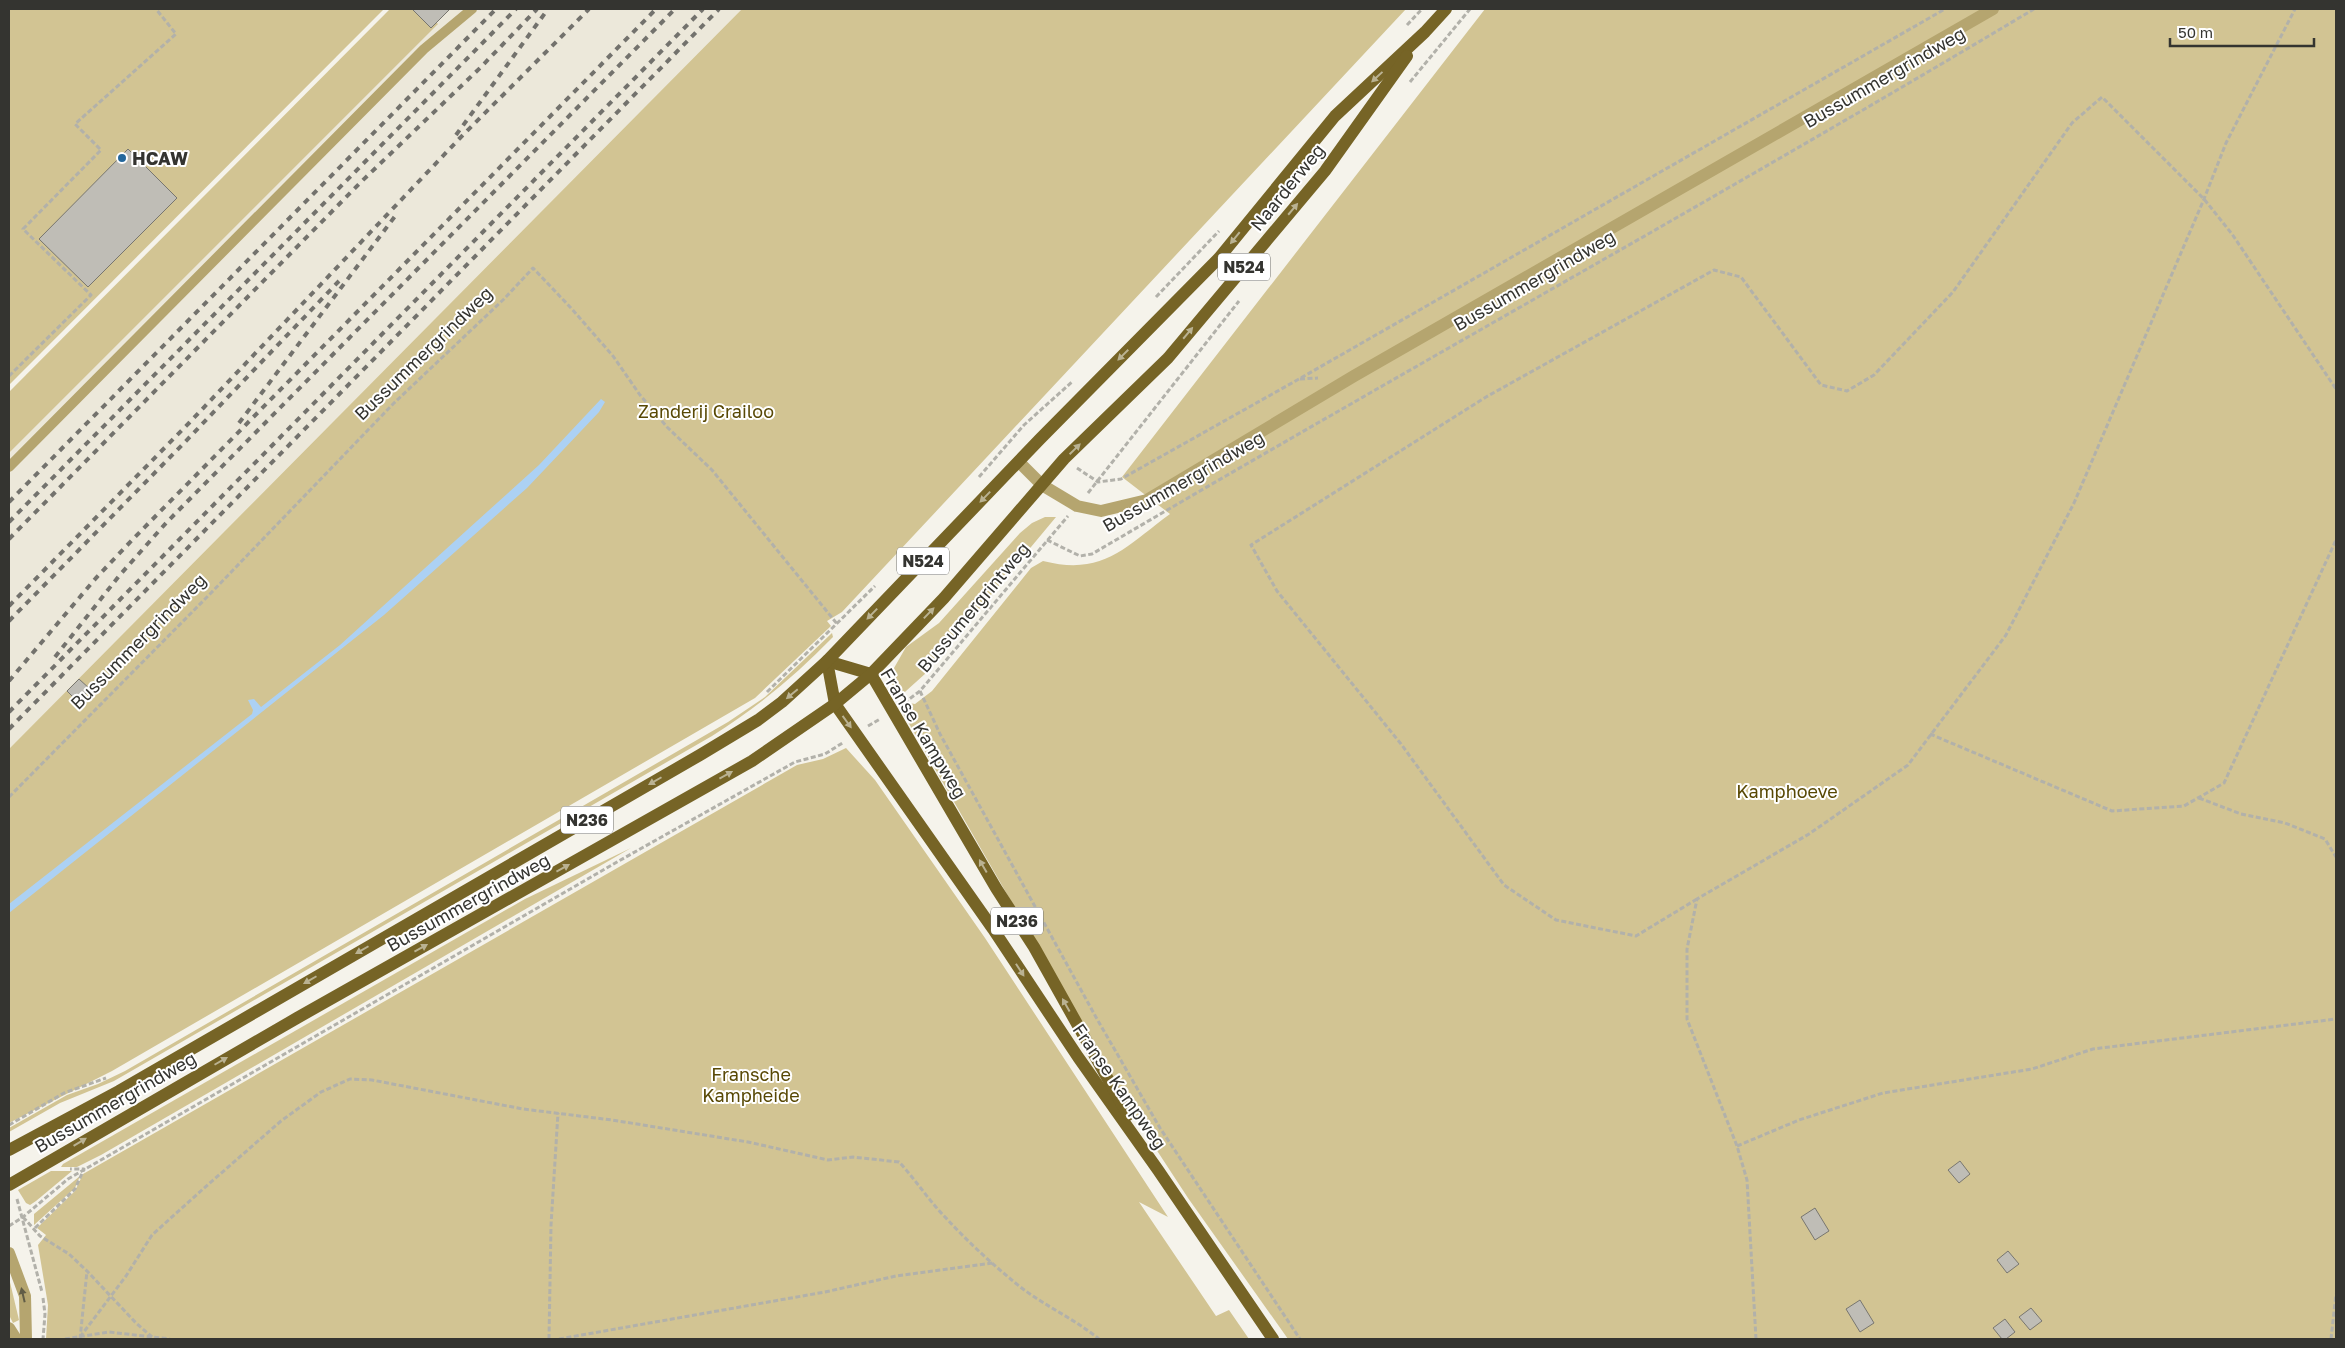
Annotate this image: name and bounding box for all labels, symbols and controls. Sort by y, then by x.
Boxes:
scale bar [2170,15,2314,47]
street label: Bussummergrindweg [1799,22,1969,132]
text: 50 m [2178,23,2213,41]
one-way arrow [1371,71,1383,83]
street label: Naarderweg [1245,139,1329,235]
place label: HCAW [132,147,188,169]
marker: HCAW [116,152,128,164]
one-way arrow [1287,202,1298,215]
street label: Bussummergrindweg [1449,225,1619,335]
one-way arrow [1229,232,1240,245]
road number: N524 [1218,253,1270,280]
street label: Bussummergrindweg [350,282,496,424]
one-way arrow [1183,327,1194,340]
one-way arrow [1118,349,1130,361]
park label: Zanderij Crailoo [638,400,774,422]
street label: Bussummergrindweg [1098,426,1268,536]
one-way arrow [1068,443,1080,455]
one-way arrow [979,491,991,503]
street label: Bussumergrintweg [912,537,1034,677]
road number: N524 [897,548,949,574]
street label: Bussummergrindweg [66,569,210,713]
one-way arrow [866,608,878,620]
one-way arrow [923,608,935,620]
street label: Franse Kampweg [876,664,972,802]
one-way arrow [785,689,798,700]
one-way arrow [842,715,852,729]
one-way arrow [719,771,734,779]
one-way arrow [647,777,662,785]
park label: Kamphoeve [1736,780,1838,802]
road number: N236 [561,806,613,834]
street label: Bussummergrindweg [383,848,553,956]
one-way arrow [978,859,987,872]
one-way arrow [557,864,570,873]
road number: N236 [991,908,1043,934]
one-way arrow [415,943,428,952]
one-way arrow [356,945,369,954]
one-way arrow [1015,963,1025,977]
one-way arrow [303,976,317,984]
one-way arrow [1062,998,1070,1012]
street label: Franse Kampweg [1068,1019,1172,1153]
street label: Bussummergrindweg [30,1047,200,1157]
one-way arrow [215,1057,228,1066]
park label: Fransche Kampheide [702,1063,800,1106]
one-way arrow [74,1138,87,1147]
one-way arrow [19,1288,27,1303]

